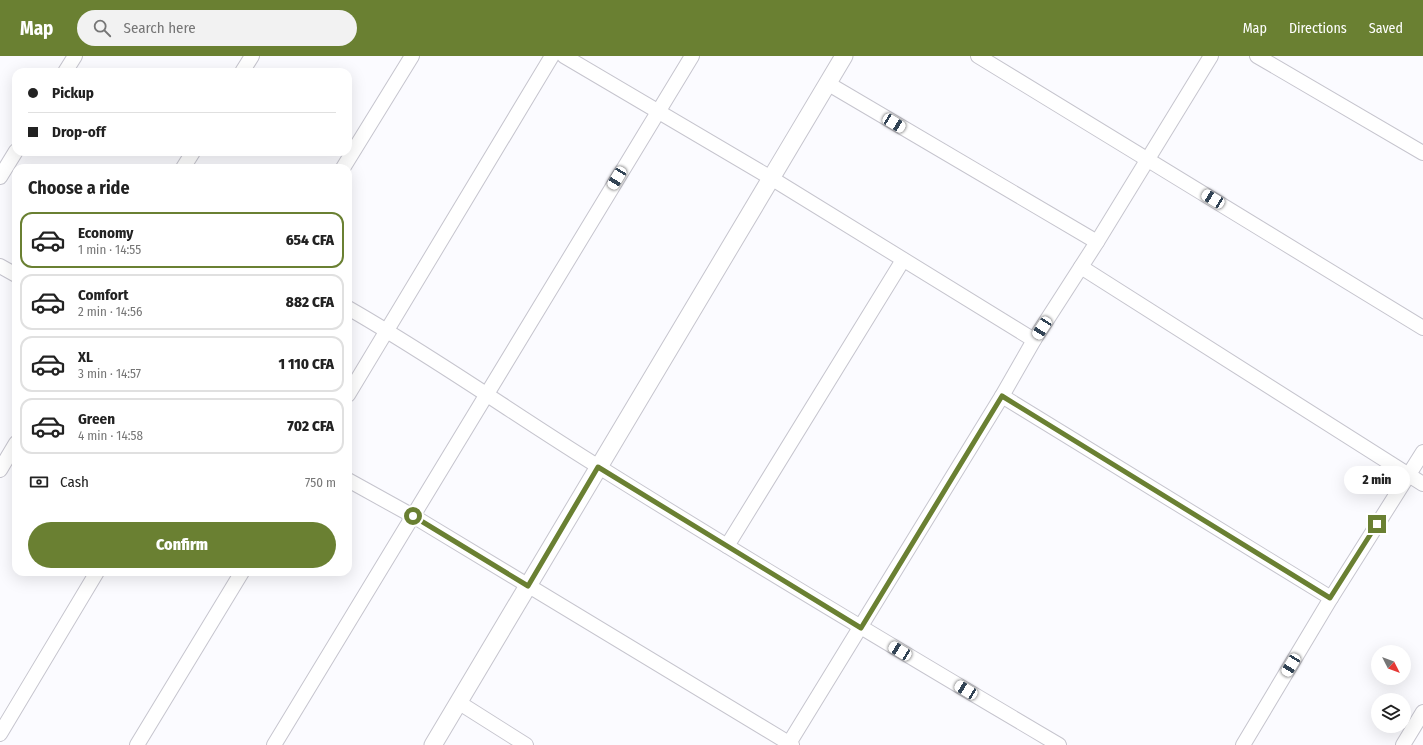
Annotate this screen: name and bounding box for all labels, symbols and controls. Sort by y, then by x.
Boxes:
search box [77,10,357,46]
text: Map [20,17,53,40]
icon: search [91,17,113,39]
text: Search here [123,19,196,37]
text: Map [1243,20,1267,37]
text: Directions [1289,20,1347,37]
text: Saved [1369,20,1403,37]
text: Pickup [52,84,94,102]
car [881,112,907,134]
text: Drop-off [52,123,106,141]
car [606,165,628,191]
text: Choose a ride [28,177,130,199]
car [1200,188,1226,210]
icon: car [30,222,66,258]
text: Economy [78,224,133,242]
text: 654 CFA [286,231,334,249]
text: 1 min · 14:55 [78,242,141,257]
icon: car [30,284,66,320]
text: Comfort [78,286,129,304]
text: 882 CFA [286,293,334,311]
text: 2 min · 14:56 [78,304,142,319]
car [1030,315,1054,341]
icon: car [30,346,66,382]
text: XL [78,348,93,366]
text: 1 110 CFA [278,355,334,373]
text: 3 min · 14:57 [78,366,141,381]
icon: car [30,408,66,444]
text: Green [78,410,115,428]
text: 702 CFA [287,417,334,435]
text: 4 min · 14:58 [78,428,143,443]
callout: 2 min [1344,466,1410,494]
icon: cash [28,471,50,493]
text: 2 min [1363,472,1391,487]
text: Cash [60,473,89,491]
text: 750 m [305,475,336,490]
route start [404,507,422,525]
route end [1368,515,1386,533]
button: Confirm [28,522,336,568]
car [887,640,913,662]
north arrow [1371,645,1411,685]
map controls [1371,645,1411,733]
car [1280,652,1302,678]
car [953,679,979,701]
button: layers [1371,693,1411,733]

